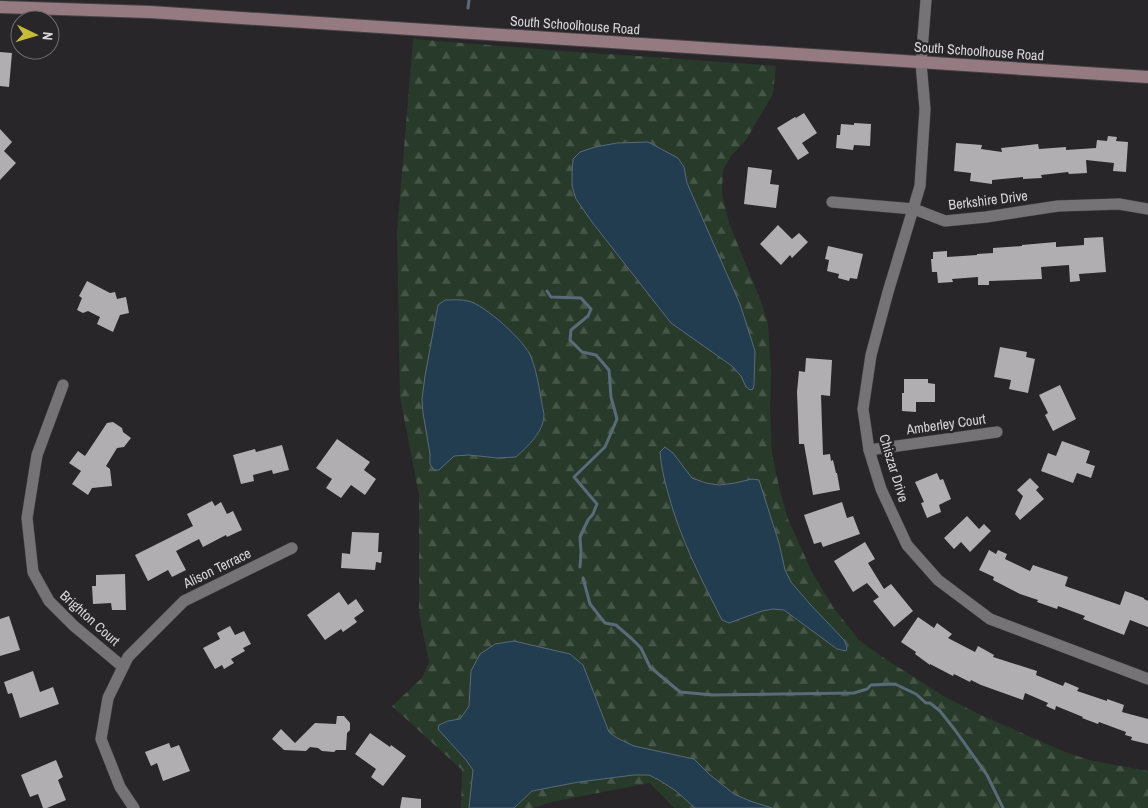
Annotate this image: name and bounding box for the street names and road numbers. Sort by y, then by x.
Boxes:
street label: South Schoolhouse Road [509,11,641,39]
street label: South Schoolhouse Road [913,37,1045,65]
street label: Berkshire Drive [947,186,1029,214]
street label: Amberley Court [904,410,987,439]
street label: Chiszar Drive [875,432,913,504]
street label: Alison Terrace [179,544,254,593]
street label: Brighton Court [56,586,124,650]

